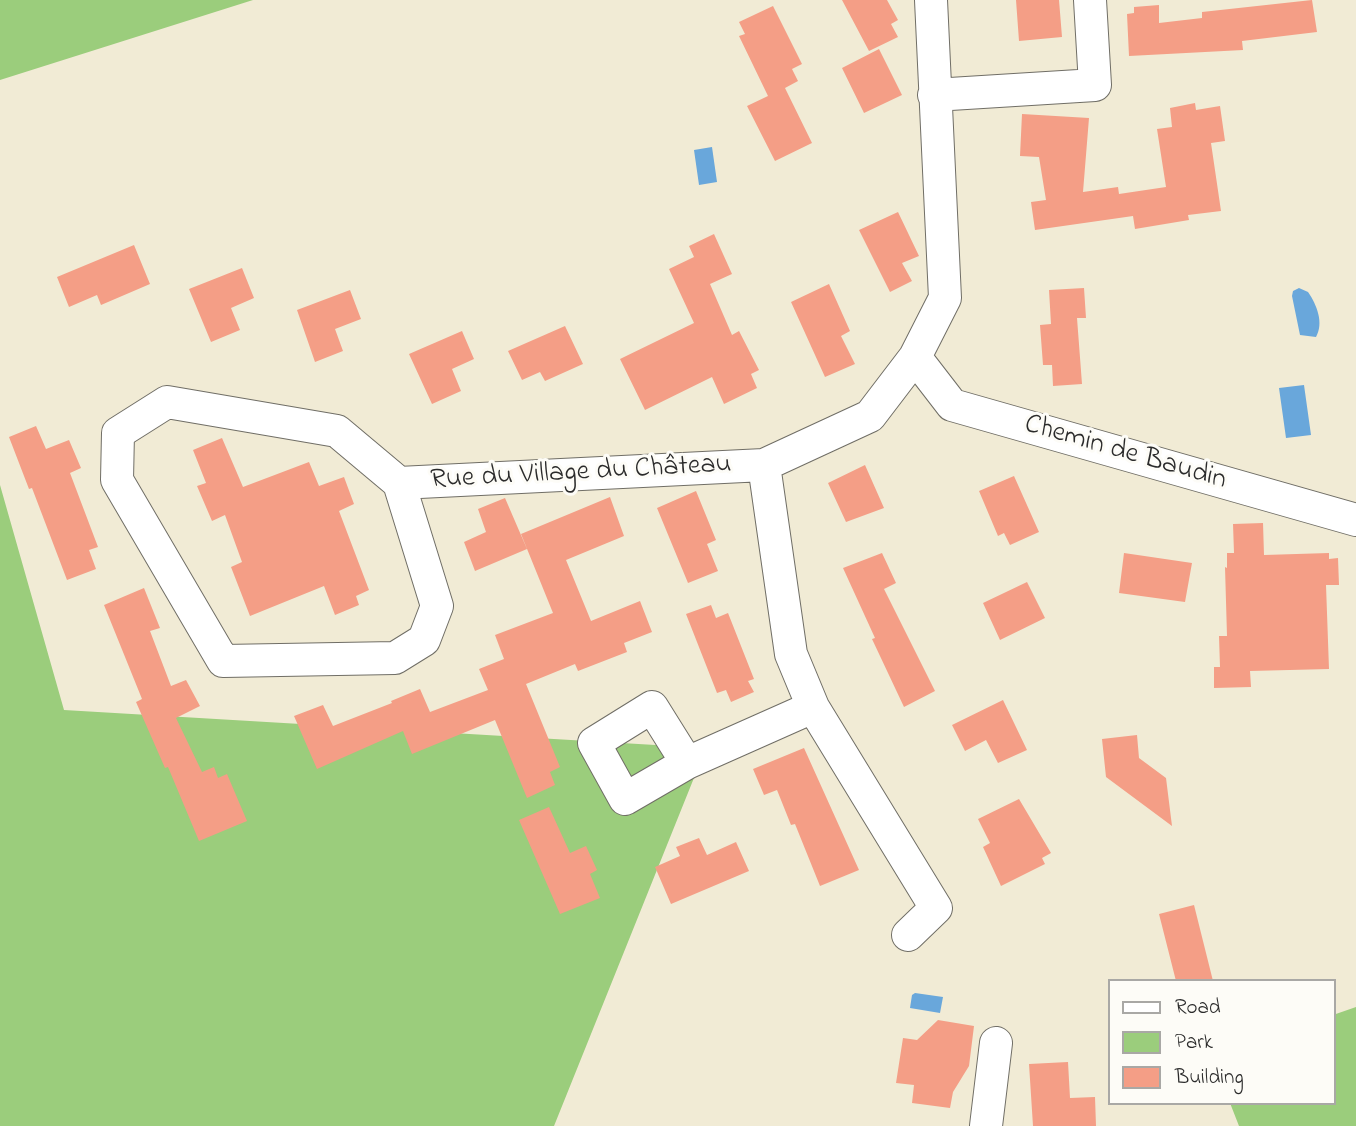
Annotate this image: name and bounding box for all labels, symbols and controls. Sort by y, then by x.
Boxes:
street label: Chemin de Baudin [1020,409,1230,499]
street label: Rue du Village du Château [430,449,732,499]
legend [1108,979,1335,1105]
text: Road [1175,993,1221,1023]
text: Park [1175,1028,1213,1058]
text: Building [1175,1063,1244,1093]

